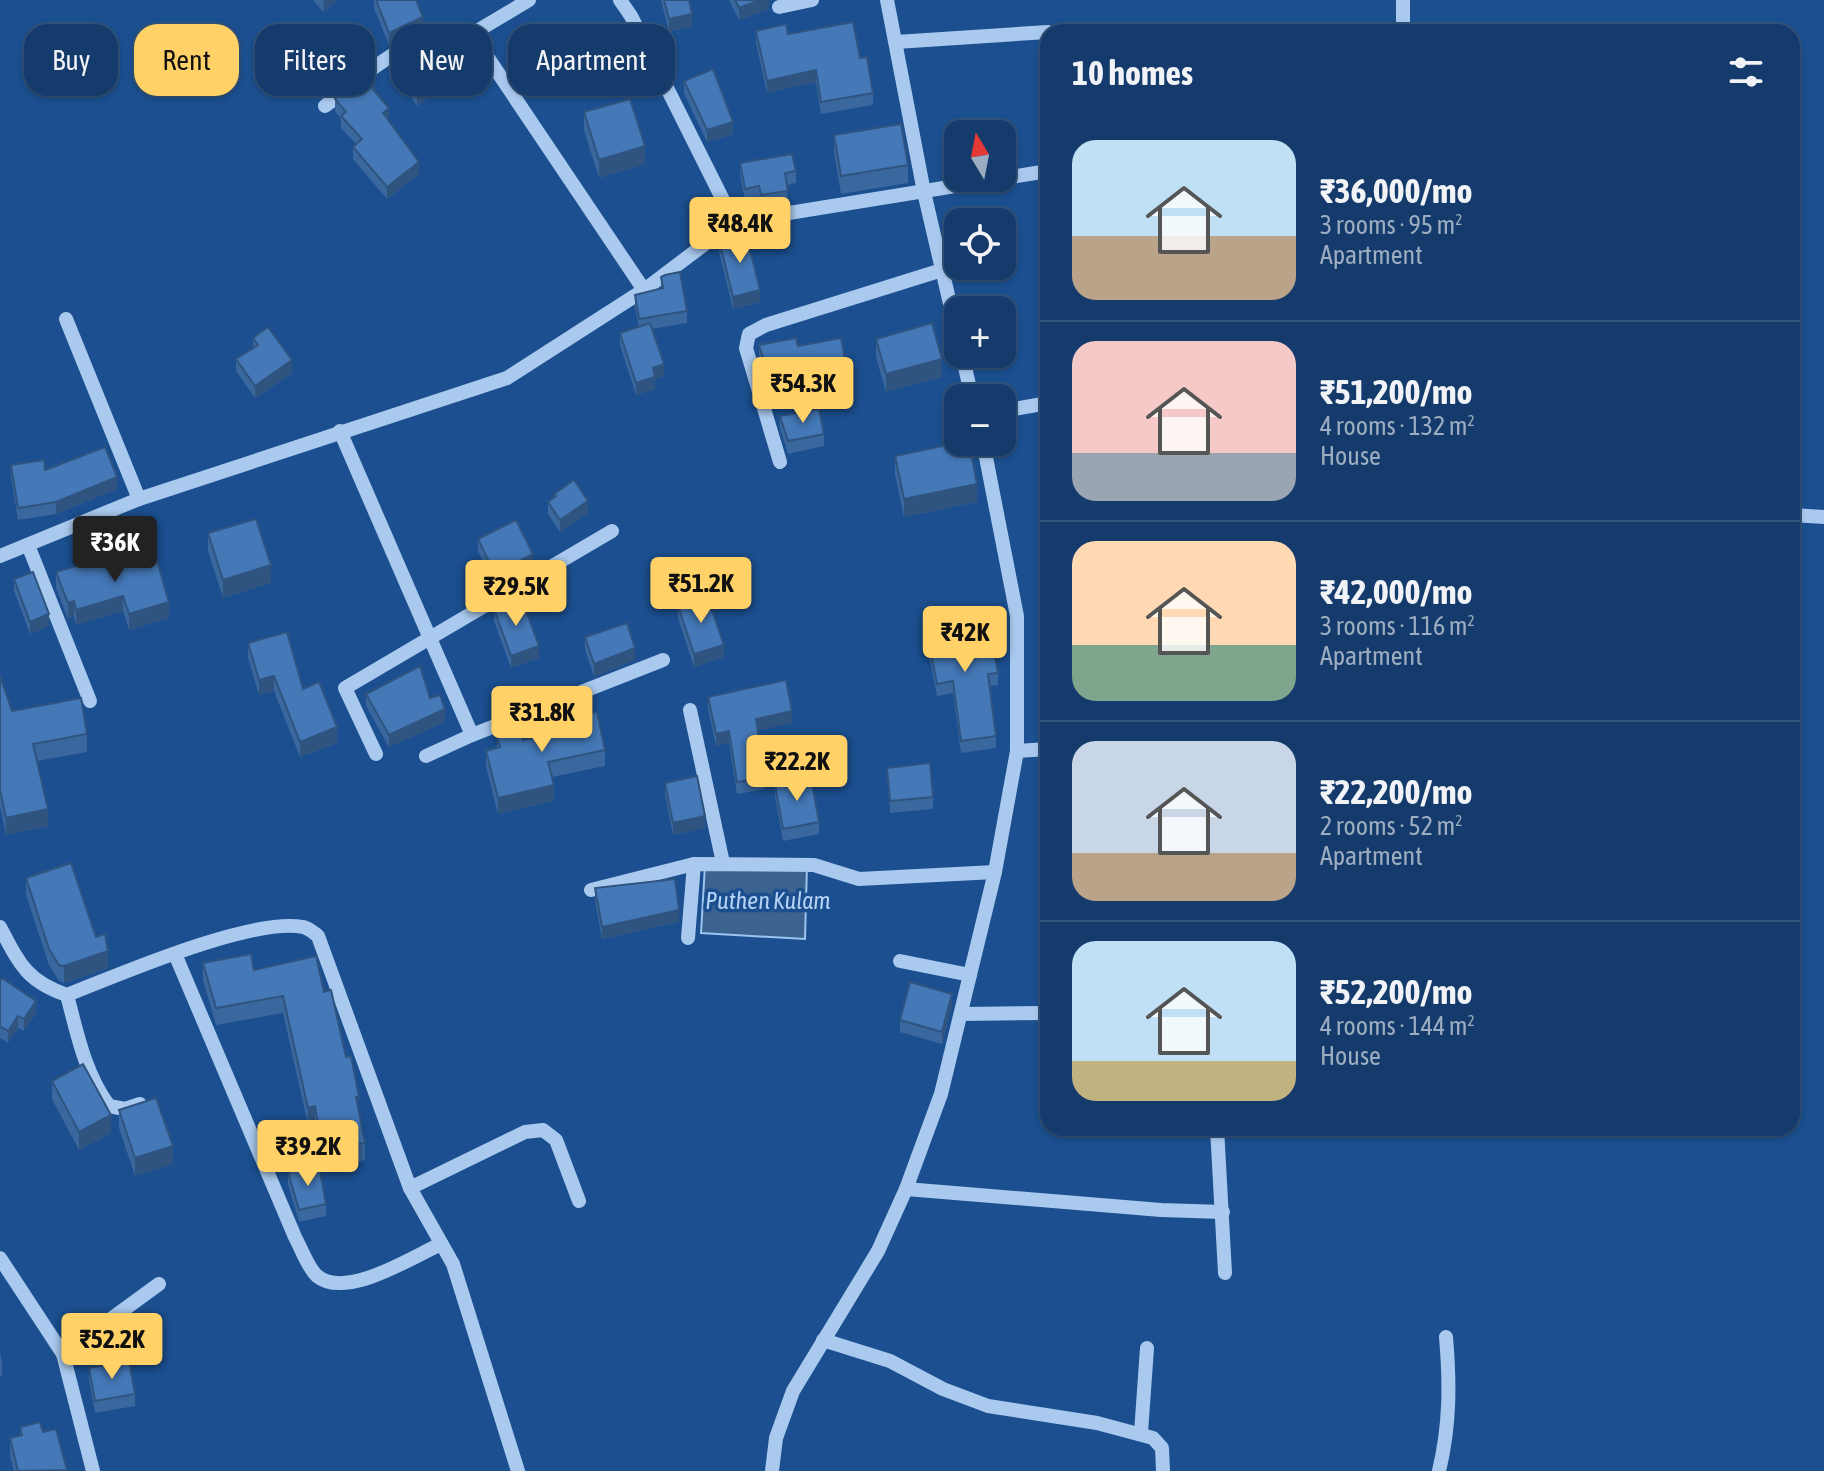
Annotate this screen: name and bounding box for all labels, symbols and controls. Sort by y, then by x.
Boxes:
chip: Buy [24,24,118,96]
chip: Rent [134,24,239,96]
chip: Filters [255,24,375,96]
chip: New [391,24,492,96]
chip: Apartment [508,24,675,96]
icon: filters [1724,50,1768,94]
text: 10 homes [1072,53,1193,92]
north arrow [944,120,1016,192]
map controls [944,120,1016,456]
text: ₹36,000/mo [1320,171,1473,210]
icon: home [1136,172,1232,268]
pin: ₹48.4K [675,197,805,265]
text: ₹48.4K [707,208,773,238]
button: locate [944,208,1016,280]
text: 3 rooms · 95 m² [1320,210,1462,240]
text: Apartment [1320,240,1423,270]
button: + [944,296,1016,368]
pin: ₹54.3K [738,357,868,425]
text: ₹54.3K [770,368,836,398]
text: ₹51,200/mo [1320,372,1473,411]
icon: home [1136,373,1232,469]
button: − [944,384,1016,456]
text: 4 rooms · 132 m² [1320,411,1475,441]
text: House [1320,441,1381,471]
pin: ₹36K [68,516,162,584]
text: ₹36K [91,527,139,557]
pin: ₹51.2K [636,557,766,625]
pin: ₹29.5K [451,560,581,628]
text: ₹51.2K [668,568,734,598]
text: ₹29.5K [483,571,549,601]
text: ₹42,000/mo [1320,572,1473,611]
icon: home [1136,573,1232,669]
pin: ₹42K [918,606,1012,674]
text: 3 rooms · 116 m² [1320,611,1475,641]
text: ₹42K [941,617,989,647]
text: Apartment [1320,641,1423,671]
pin: ₹31.8K [477,686,607,754]
text: ₹31.8K [509,697,575,727]
pin: ₹22.2K [732,735,862,803]
text: ₹22.2K [764,746,830,776]
text: ₹22,200/mo [1320,772,1473,811]
icon: home [1136,773,1232,869]
text: 2 rooms · 52 m² [1320,811,1462,841]
text: Apartment [1320,841,1423,871]
water label: Puthen Kulam [705,887,831,914]
text: ₹52,200/mo [1320,972,1473,1011]
icon: home [1136,973,1232,1069]
text: 4 rooms · 144 m² [1320,1011,1475,1041]
text: House [1320,1041,1381,1071]
pin: ₹39.2K [243,1120,373,1188]
text: ₹39.2K [275,1131,341,1161]
pin: ₹52.2K [47,1313,177,1381]
text: ₹52.2K [79,1324,145,1354]

